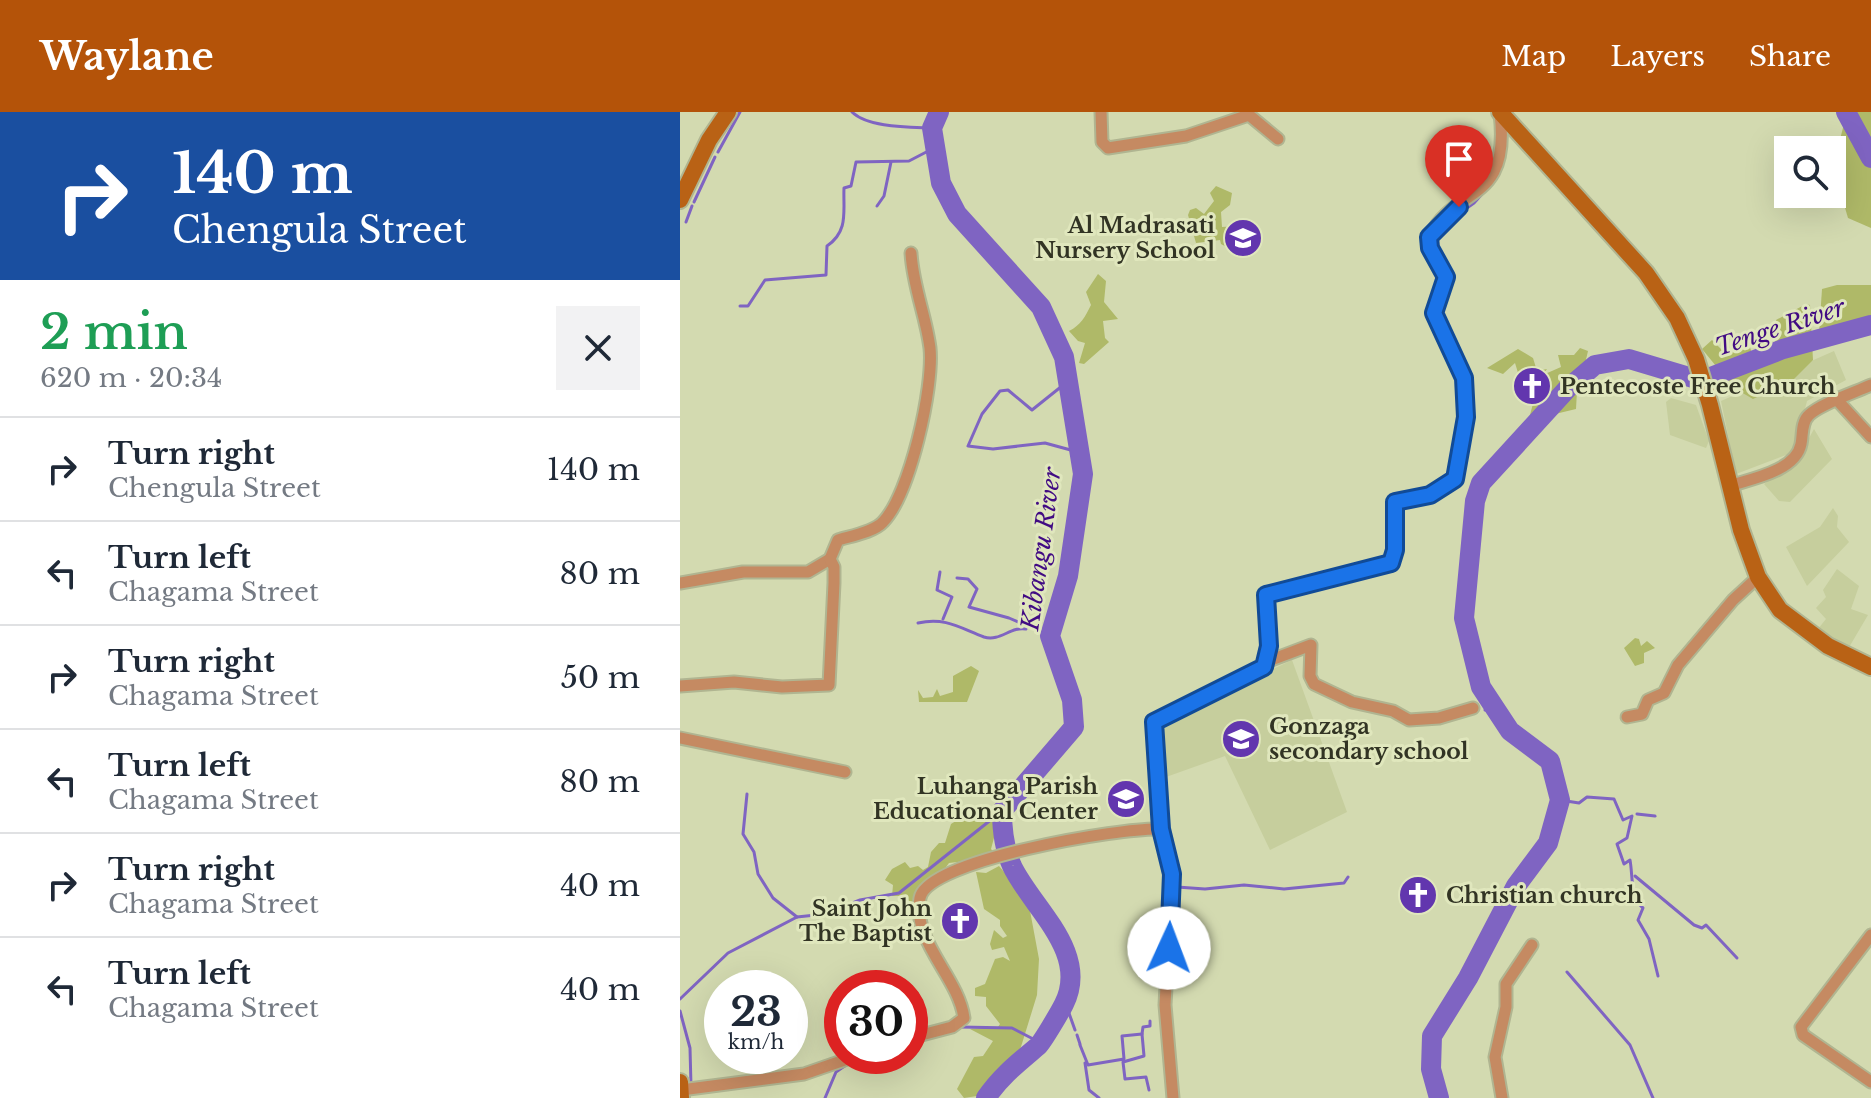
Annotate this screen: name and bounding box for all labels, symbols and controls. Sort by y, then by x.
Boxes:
text: Waylane [40,33,214,80]
text: Map [1501,39,1566,74]
text: Layers [1610,39,1705,74]
text: Share [1749,39,1831,74]
pin [1425,125,1493,207]
map controls [1774,136,1846,208]
button: search [1774,136,1846,208]
icon: arrive [1437,137,1481,181]
text: 140 m [172,139,353,208]
icon: right [40,144,144,248]
text: Chengula Street [172,208,467,253]
place label: Al Madrasati Nursery School [1035,212,1215,264]
school or university icon: Al Madrasati Nursery School [1222,217,1264,259]
water label: Tenge River [1711,292,1850,362]
text: 2 min [40,302,188,362]
button: close [556,306,640,390]
text: 620 m · 20:34 [40,362,222,394]
church icon: Pentecoste Free Church [1511,365,1553,407]
place label: Pentecoste Free Church [1560,373,1836,400]
text: Turn right [108,435,275,472]
icon: right [40,447,84,491]
text: 140 m [547,451,640,488]
water label: Kibangu River [1015,465,1067,633]
text: Chengula Street [108,472,321,504]
text: Turn left [108,539,251,576]
icon: left [40,551,84,595]
text: 80 m [560,555,640,592]
text: Chagama Street [108,576,319,608]
text: Turn right [108,643,275,680]
icon: right [40,655,84,699]
text: 50 m [561,659,640,696]
text: Chagama Street [108,680,319,712]
place label: Gonzaga secondary school [1269,713,1469,765]
school or university icon: Gonzaga secondary school [1220,718,1262,760]
text: Turn left [108,747,251,784]
icon: left [40,759,84,803]
text: 80 m [560,763,640,800]
place label: Luhanga Parish Educational Center [873,773,1098,825]
school or university icon: Luhanga Parish Educational Center [1105,778,1147,820]
text: Chagama Street [108,784,319,816]
text: Turn right [108,851,275,888]
icon: right [40,863,84,907]
text: 40 m [560,867,640,904]
church icon: Christian church [1397,874,1439,916]
place label: Christian church [1446,882,1643,909]
text: Chagama Street [108,888,319,920]
place label: Saint John The Baptist [799,895,933,947]
church icon: Saint John The Baptist [939,900,981,942]
position arrow [1127,906,1211,990]
text: Turn left [108,955,251,992]
icon: left [40,967,84,1011]
speed limit sign: 30 [824,970,928,1074]
text: 40 m [560,971,640,1008]
text: 23 [730,987,782,1037]
text: Chagama Street [108,992,319,1024]
text: km/h [728,1030,784,1054]

